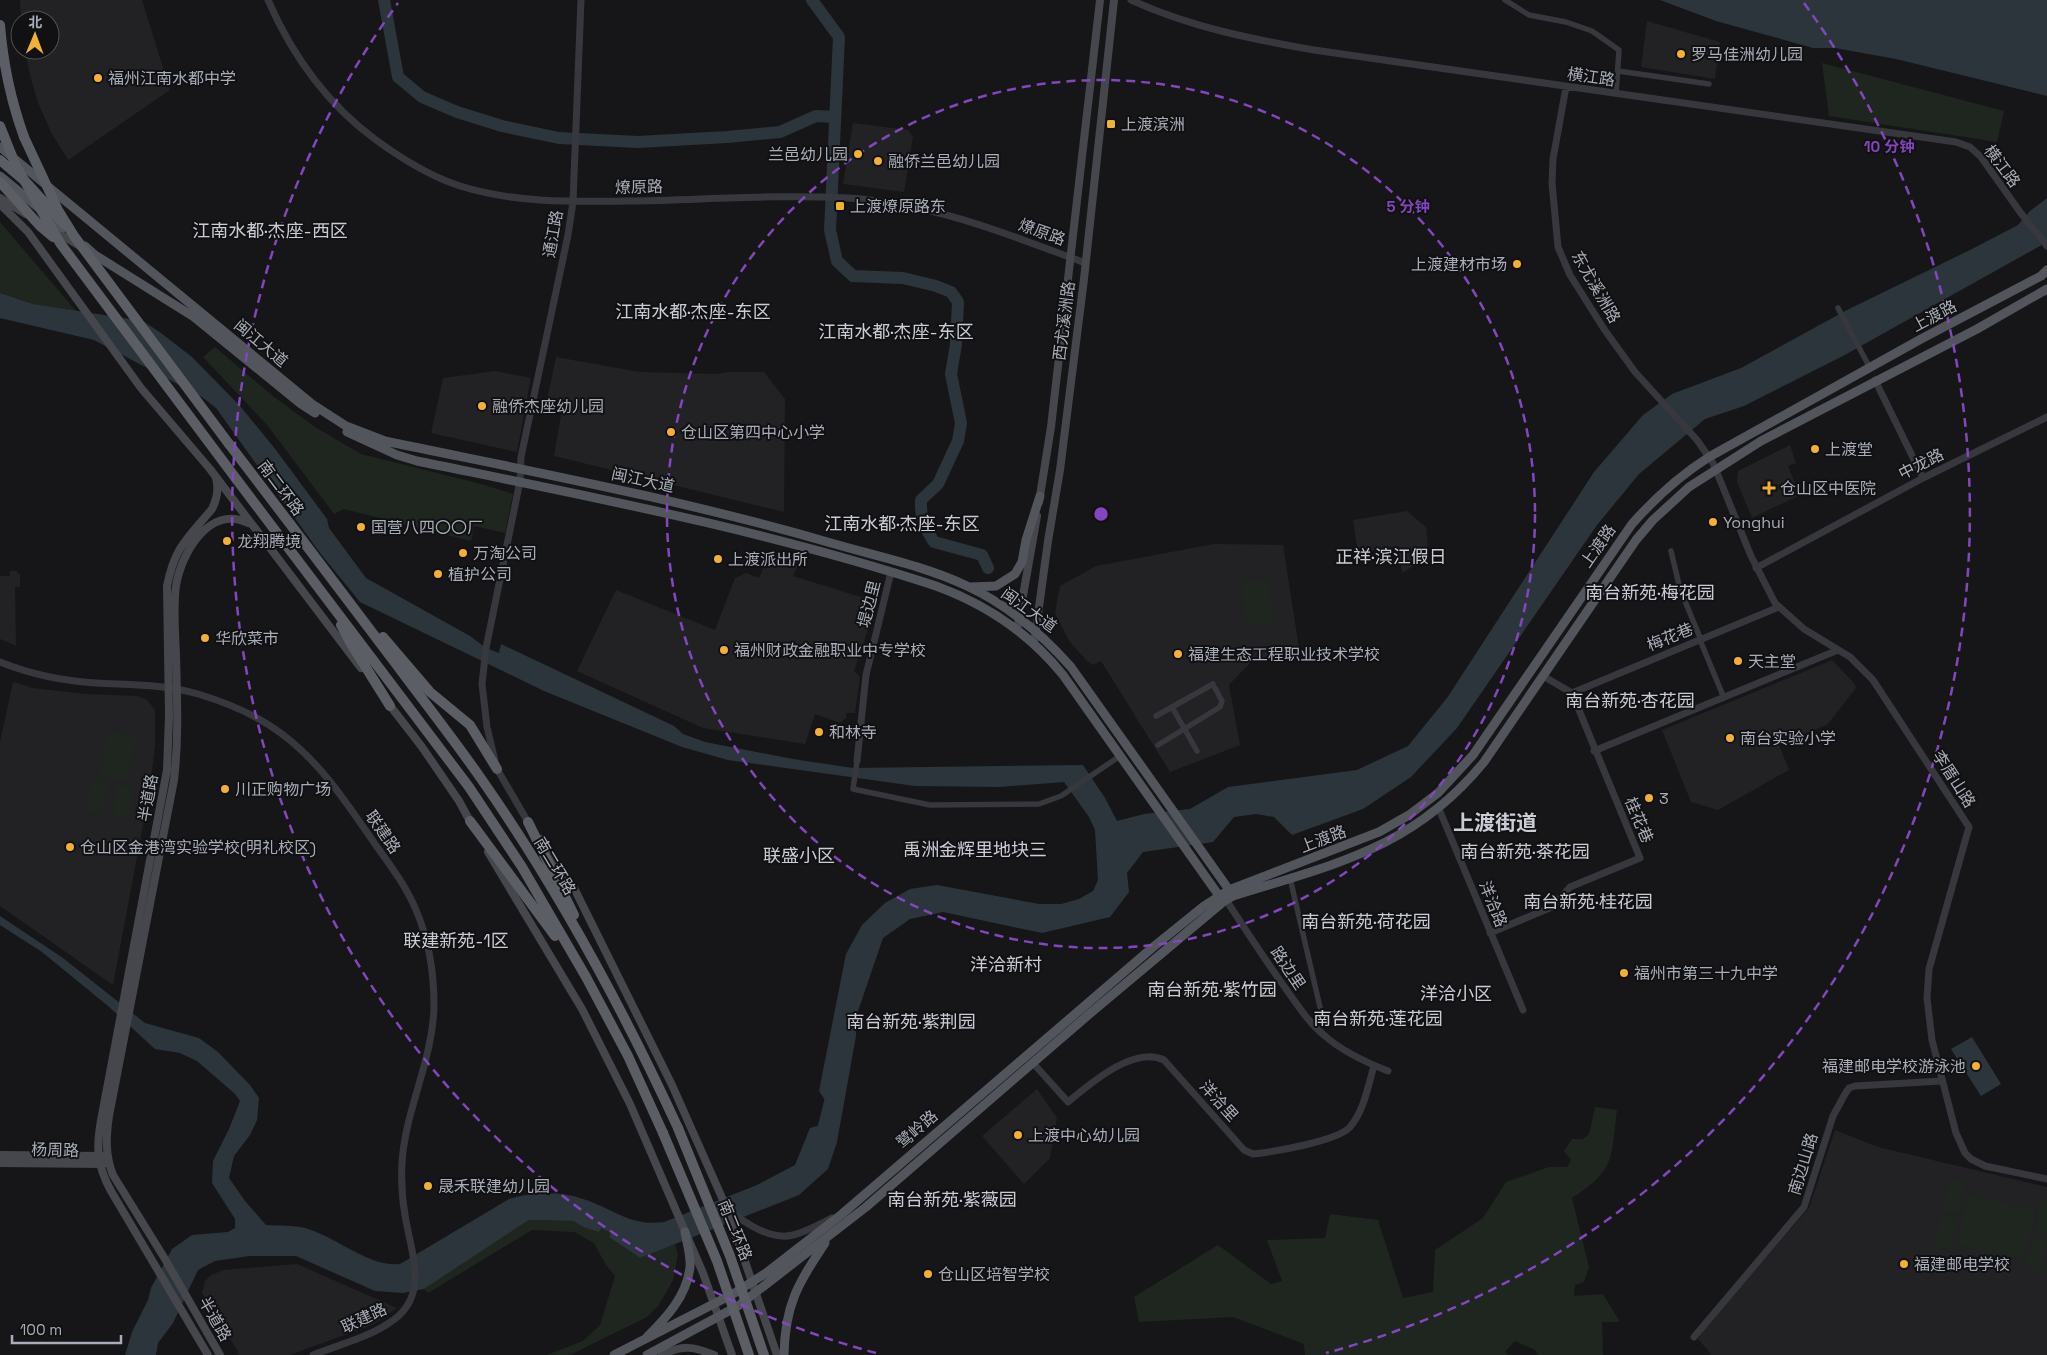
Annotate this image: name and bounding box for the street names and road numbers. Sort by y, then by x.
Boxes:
street label: 横江路 [1566,63,1616,91]
street label: 横江路 [1979,141,2025,191]
street label: 燎原路 [615,176,663,198]
street label: 通江路 [538,209,568,259]
street label: 燎原路 [1016,214,1068,250]
street label: 东尤溪洲路 [1567,247,1625,327]
street label: 西尤溪洲路 [1049,280,1079,362]
street label: 上渡路 [1908,295,1960,337]
street label: 闽江大道 [230,314,292,372]
street label: 中龙路 [1895,444,1947,484]
street label: 南二环路 [253,456,309,520]
street label: 闽江大道 [610,463,676,497]
street label: 上渡路 [1576,520,1620,572]
street label: 堤边里 [853,578,885,630]
street label: 闽江大道 [997,583,1061,637]
street label: 梅花巷 [1644,618,1696,656]
street label: 李厝山路 [1928,746,1980,812]
street label: 半道路 [133,773,163,823]
street label: 桂花巷 [1620,794,1658,846]
street label: 联建路 [361,806,405,858]
street label: 上渡路 [1297,821,1349,857]
street label: 南二环路 [530,833,580,899]
street label: 洋洽路 [1474,878,1512,930]
street label: 路边里 [1266,942,1310,994]
street label: 洋洽里 [1195,1076,1243,1126]
street label: 鹭岭路 [892,1105,942,1153]
street label: 南边山路 [1784,1130,1822,1198]
street label: 杨周路 [31,1139,79,1161]
street label: 南二环路 [713,1196,757,1264]
street label: 半道路 [194,1293,236,1345]
street label: 联建路 [338,1298,390,1338]

